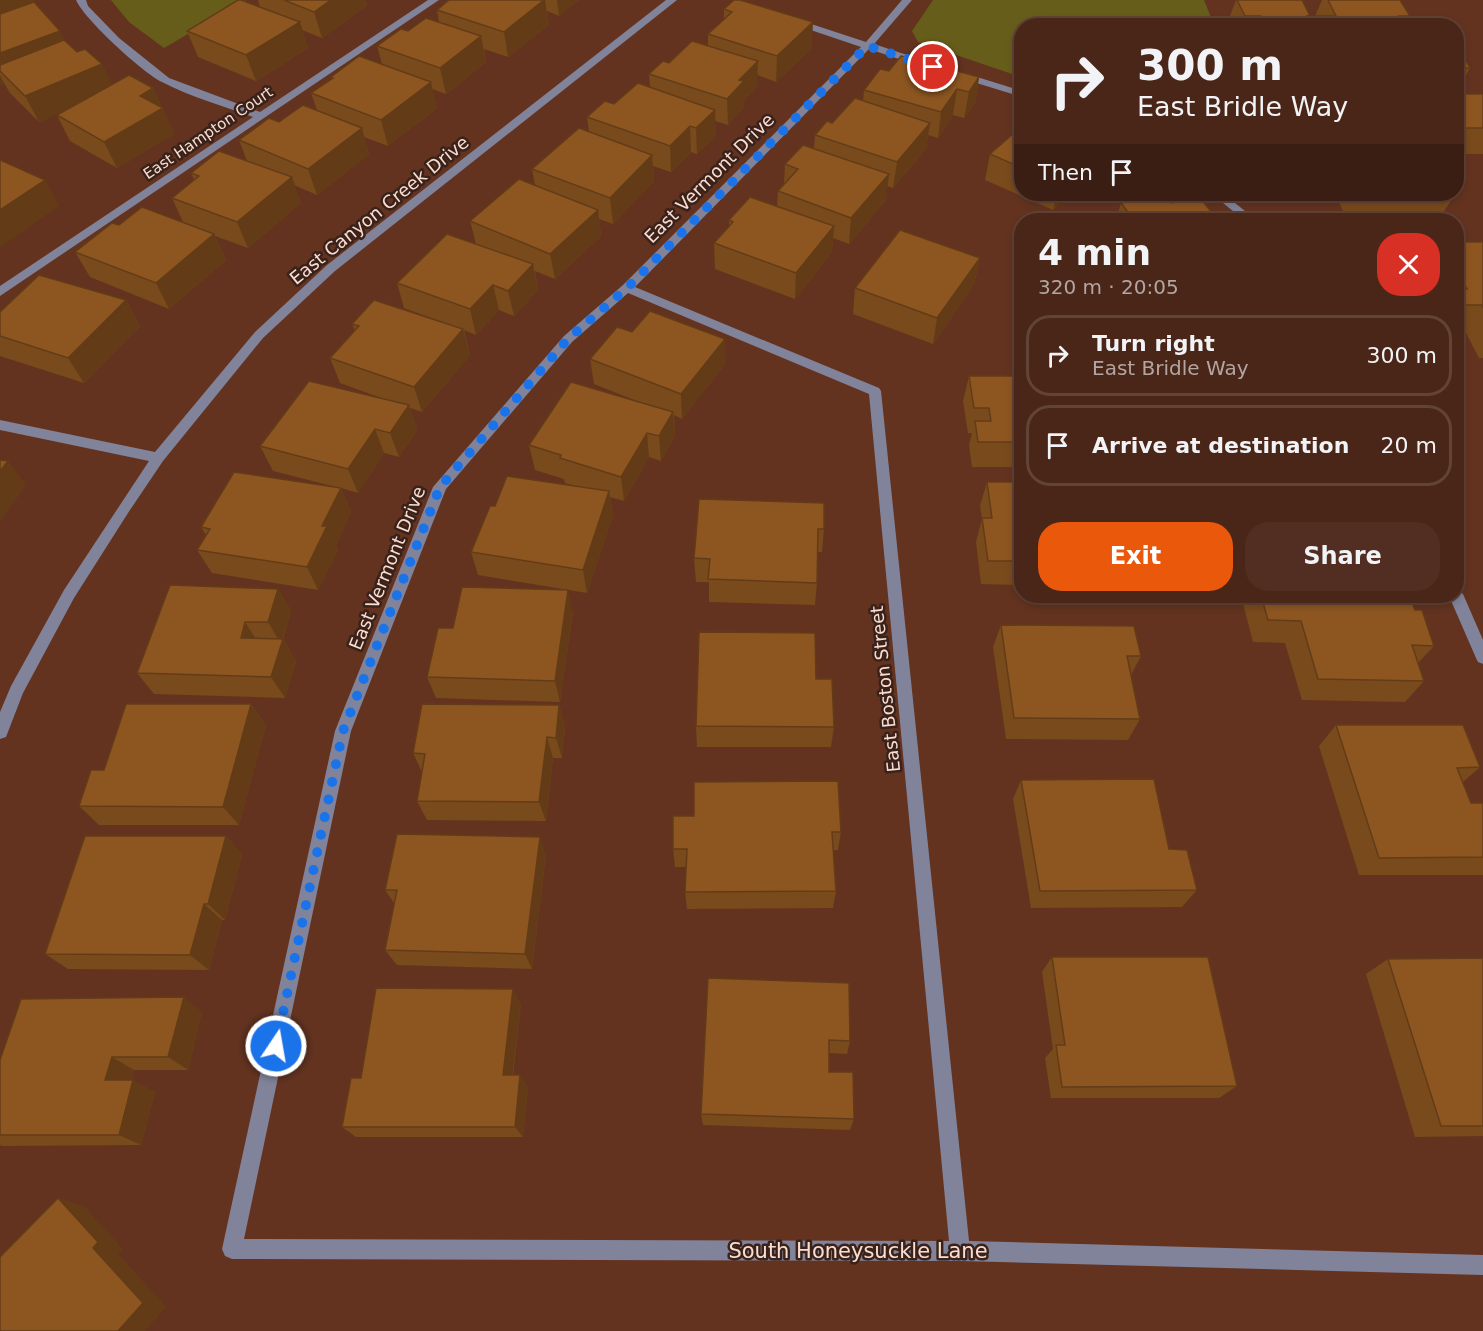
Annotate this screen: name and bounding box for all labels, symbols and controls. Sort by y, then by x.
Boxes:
pin [907,41,958,92]
text: 300 m [1137,41,1283,90]
icon: right [1038,42,1116,120]
icon: arrive [916,50,949,83]
street label: East Hampton Court [140,83,276,183]
text: East Bridle Way [1137,91,1348,122]
street label: East Vermont Drive [640,109,778,247]
street label: East Canyon Creek Drive [285,131,473,289]
icon: arrive [1105,156,1138,189]
text: Then [1038,160,1093,185]
text: 4 min [1038,232,1151,273]
button: close [1377,233,1440,296]
text: 320 m · 20:05 [1038,275,1179,299]
text: Turn right [1092,331,1215,356]
icon: right [1041,339,1074,372]
text: 300 m [1367,343,1437,368]
text: East Bridle Way [1092,356,1249,380]
icon: arrive [1041,429,1074,462]
text: Arrive at destination [1092,433,1349,458]
text: 20 m [1381,433,1437,458]
street label: East Vermont Drive [345,483,429,653]
button: Exit [1038,522,1233,591]
button: Share [1245,522,1440,591]
street label: East Boston Street [866,605,904,773]
position arrow [244,1014,308,1078]
street label: South Honeysuckle Lane [728,1239,988,1263]

